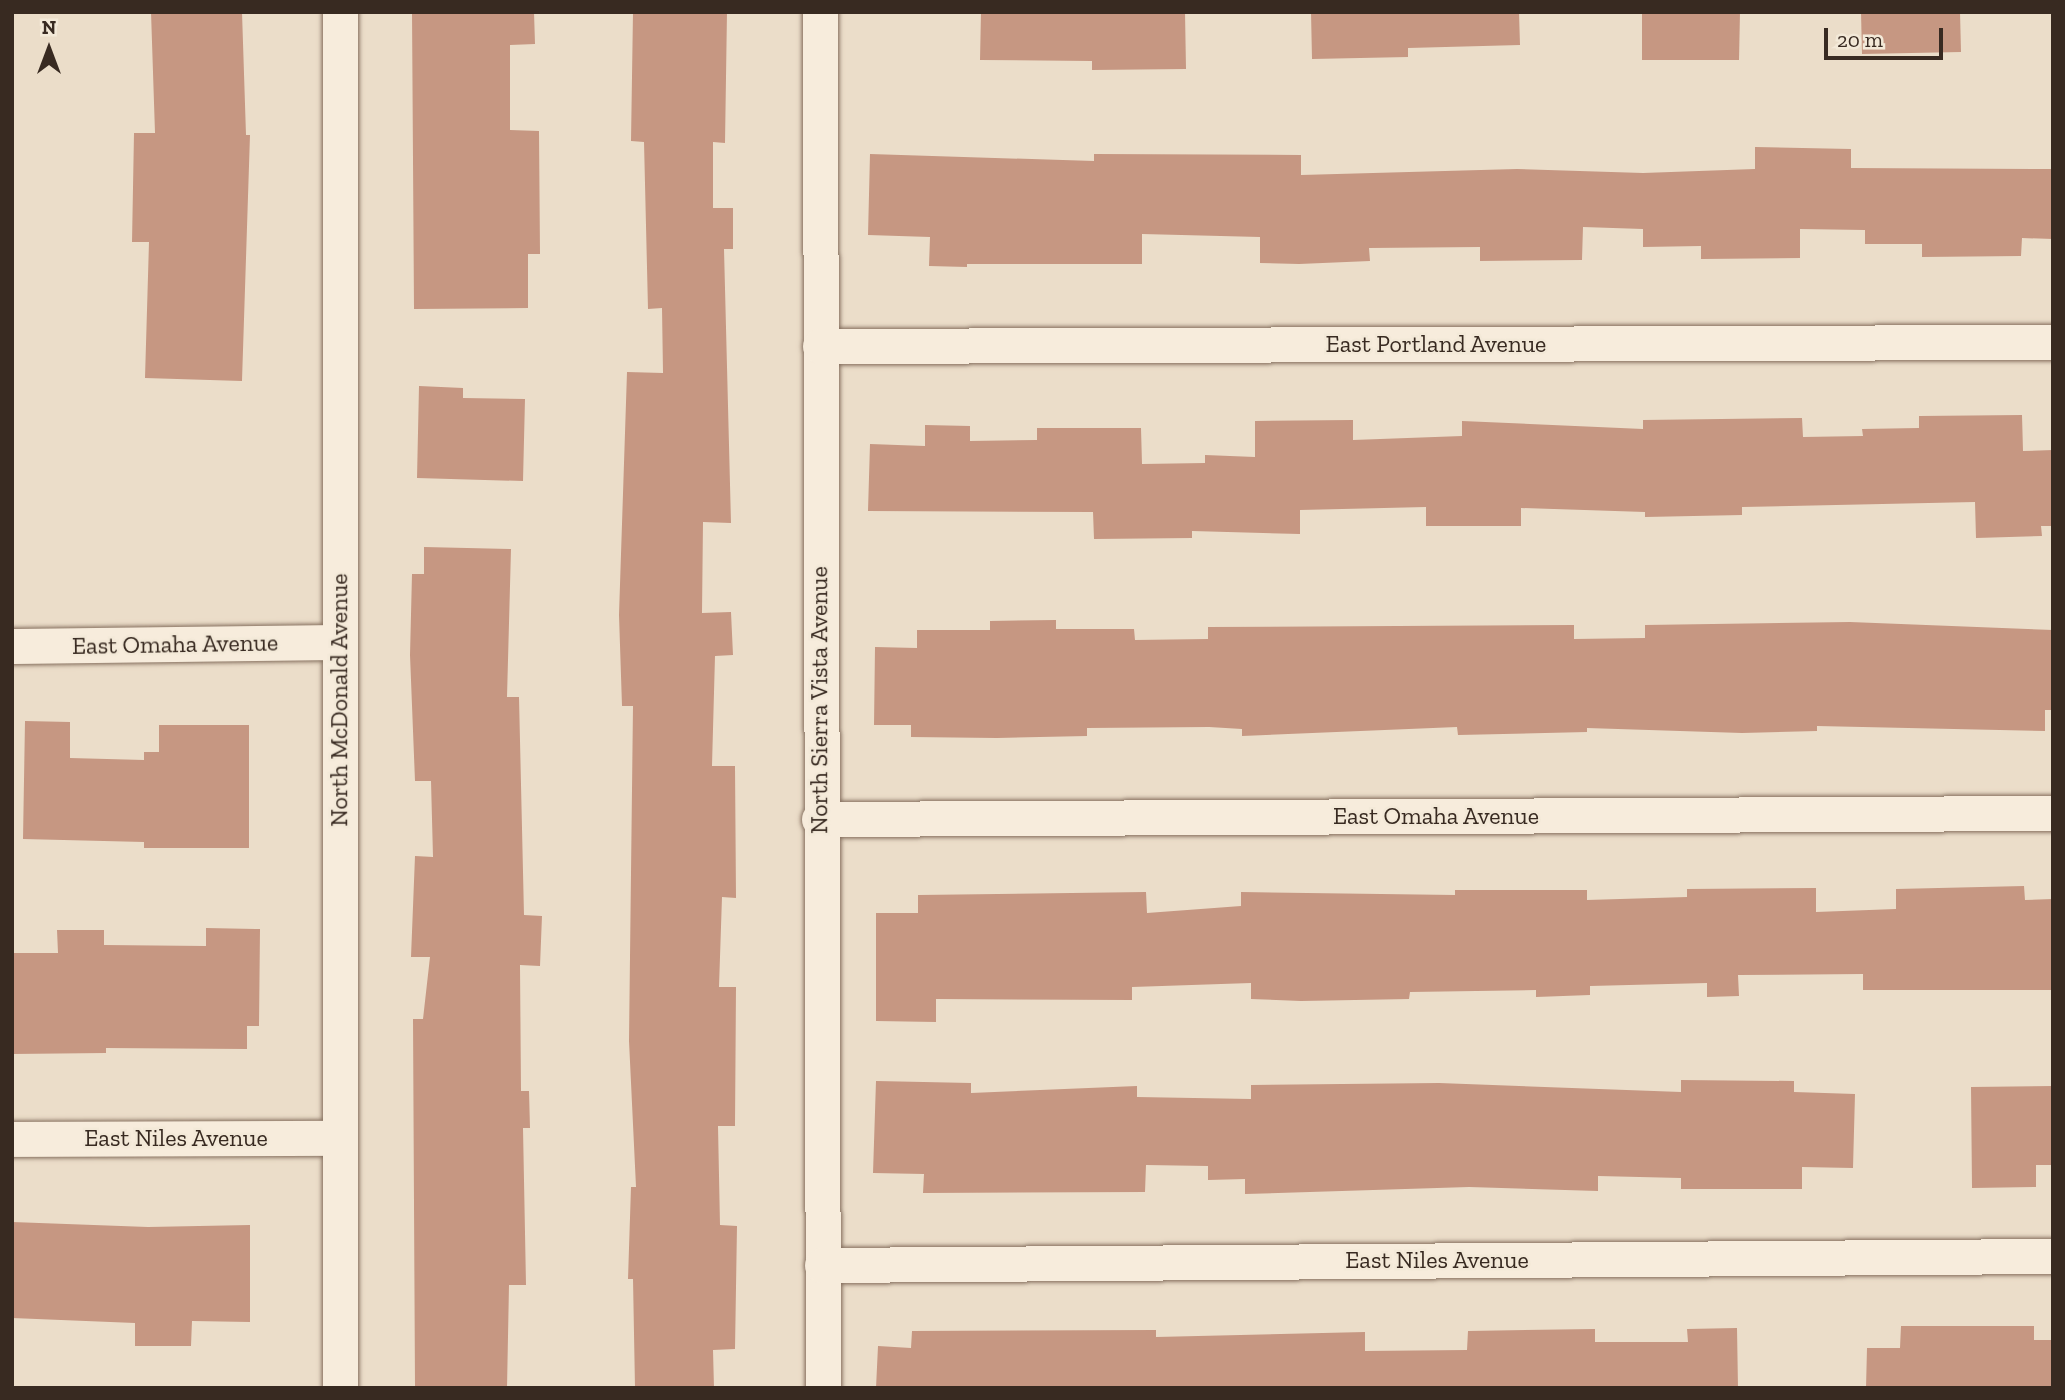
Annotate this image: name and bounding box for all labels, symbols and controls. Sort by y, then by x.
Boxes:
north arrow [14,14,84,84]
scale bar [1827,14,1946,58]
text: N [42,16,56,39]
text: 20 m [1837,27,1883,52]
street label: East Portland Avenue [1325,330,1547,358]
street label: North Sierra Vista Avenue [805,565,833,835]
street label: North McDonald Avenue [325,573,353,827]
street label: East Omaha Avenue [71,628,279,660]
street label: East Omaha Avenue [1333,802,1539,830]
street label: East Niles Avenue [84,1124,268,1152]
street label: East Niles Avenue [1345,1246,1529,1274]

